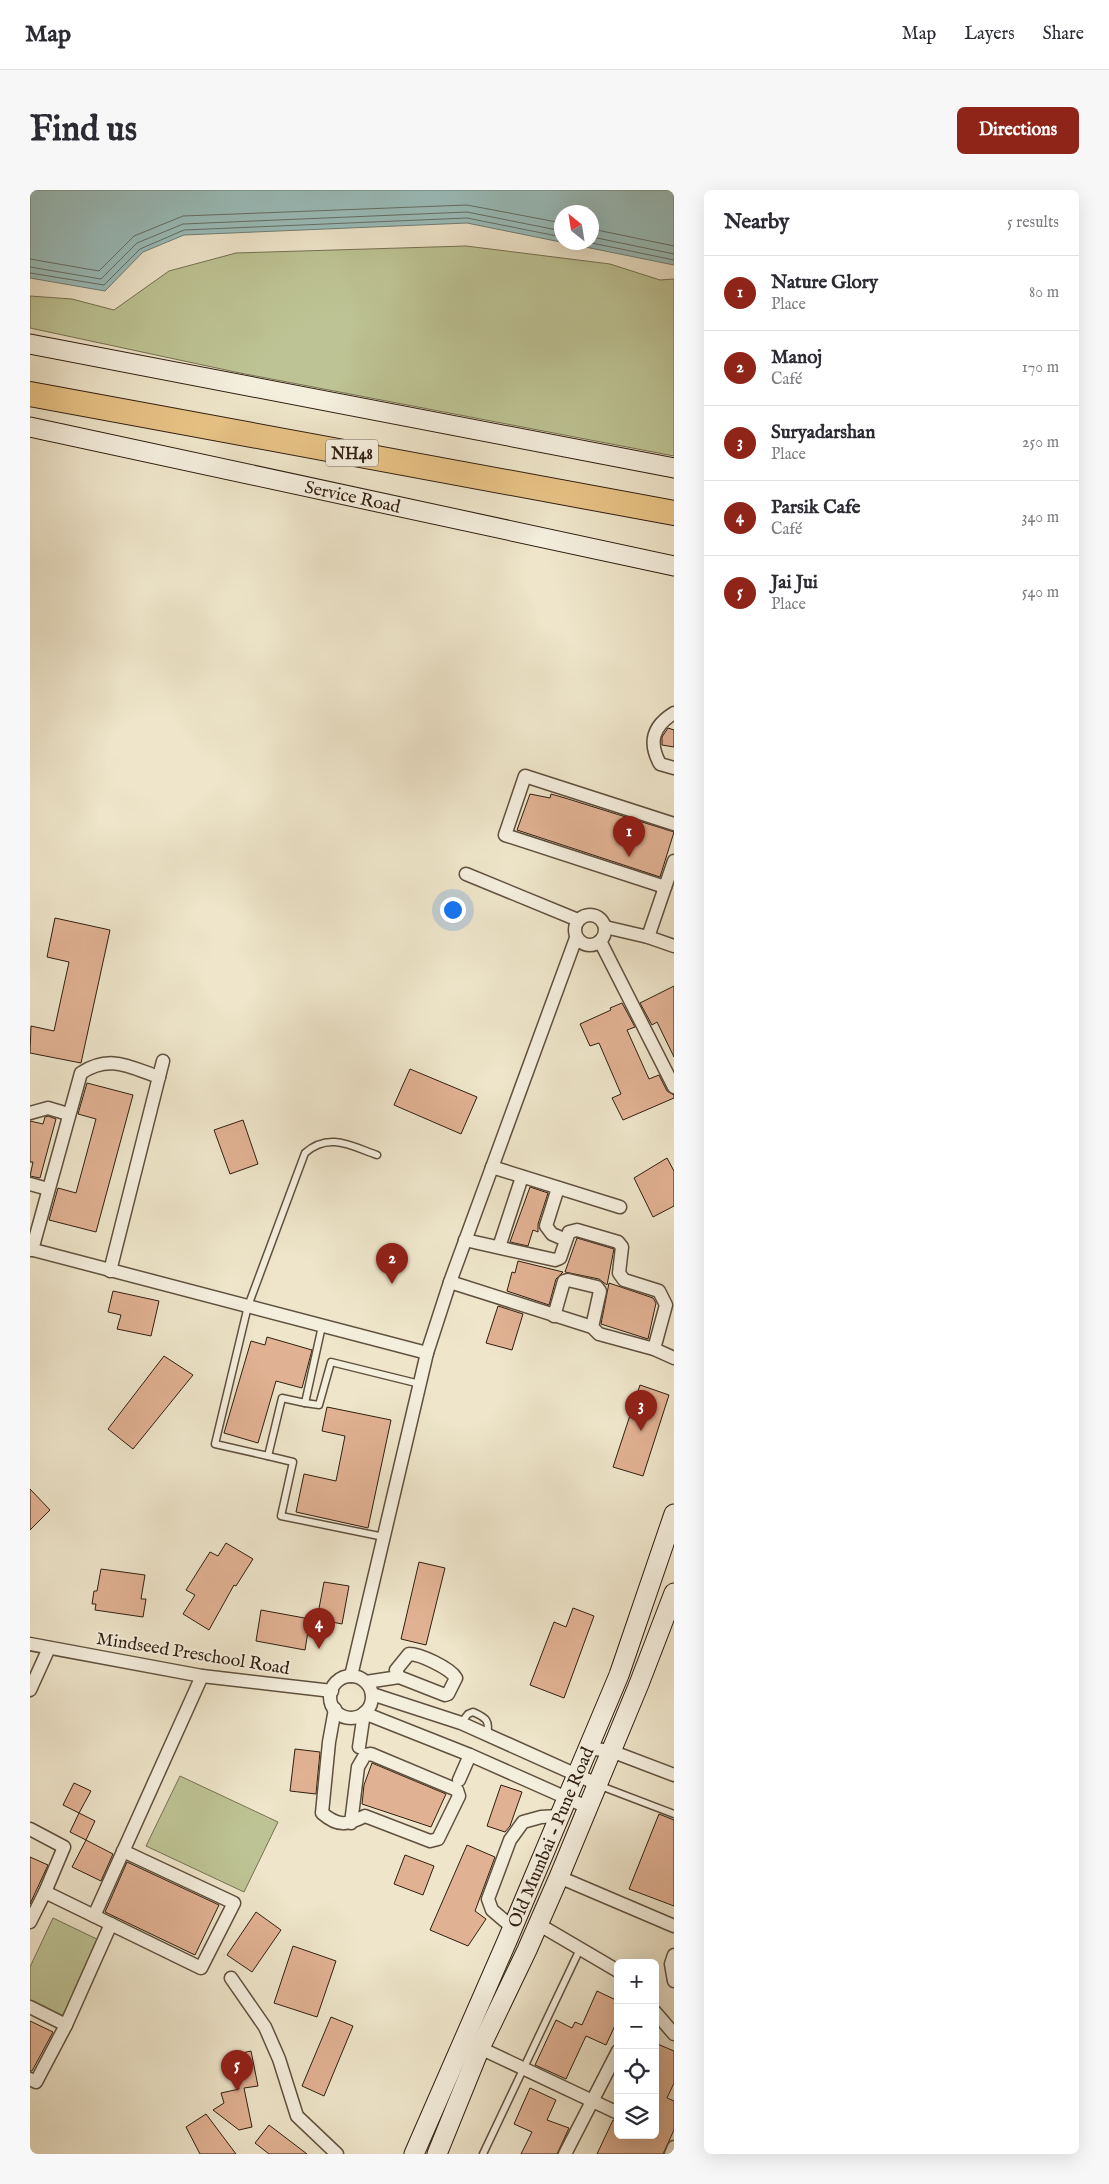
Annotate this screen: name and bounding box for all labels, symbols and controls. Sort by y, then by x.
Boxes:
text: Map [25,19,71,50]
text: Map [902,23,936,46]
text: Layers [964,23,1015,46]
text: Share [1043,23,1084,46]
button: Directions [957,107,1079,154]
text: Find us [30,108,137,153]
north arrow [554,205,599,250]
text: Nearby [724,209,789,236]
text: 5 results [1007,213,1059,233]
text: Nature Glory [771,271,878,295]
text: 1 [737,283,743,303]
text: 80 m [1029,283,1059,303]
text: Place [771,295,806,315]
text: Manoj [771,346,822,370]
text: 2 [736,358,744,378]
text: 170 m [1022,358,1059,378]
text: Café [771,370,802,390]
text: Suryadarshan [771,421,875,445]
text: 3 [737,433,743,453]
text: 250 m [1022,433,1059,453]
road number: NH48 [326,440,378,466]
text: Place [771,445,806,465]
street label: Service Road [302,477,403,520]
text: Parsik Cafe [771,496,860,520]
text: 4 [736,508,744,528]
text: 340 m [1021,508,1059,528]
text: Café [771,520,802,540]
text: Jai Jui [771,571,818,595]
text: 5 [737,583,743,603]
text: 540 m [1022,583,1059,603]
text: Place [771,595,806,615]
pin: 1 [613,816,645,857]
your location [440,897,466,923]
pin: 2 [376,1243,408,1284]
pin: 3 [625,1390,657,1431]
pin: 4 [303,1608,335,1649]
street label: Mindseed Preschool Road [95,1628,291,1681]
street label: Old Mumbai - Pune Road [504,1744,600,1932]
map controls [614,1959,659,2139]
button: + [614,1959,659,2004]
button: − [614,2004,659,2049]
button: locate [614,2049,659,2094]
pin: 5 [221,2050,253,2091]
button: layers [614,2094,659,2139]

